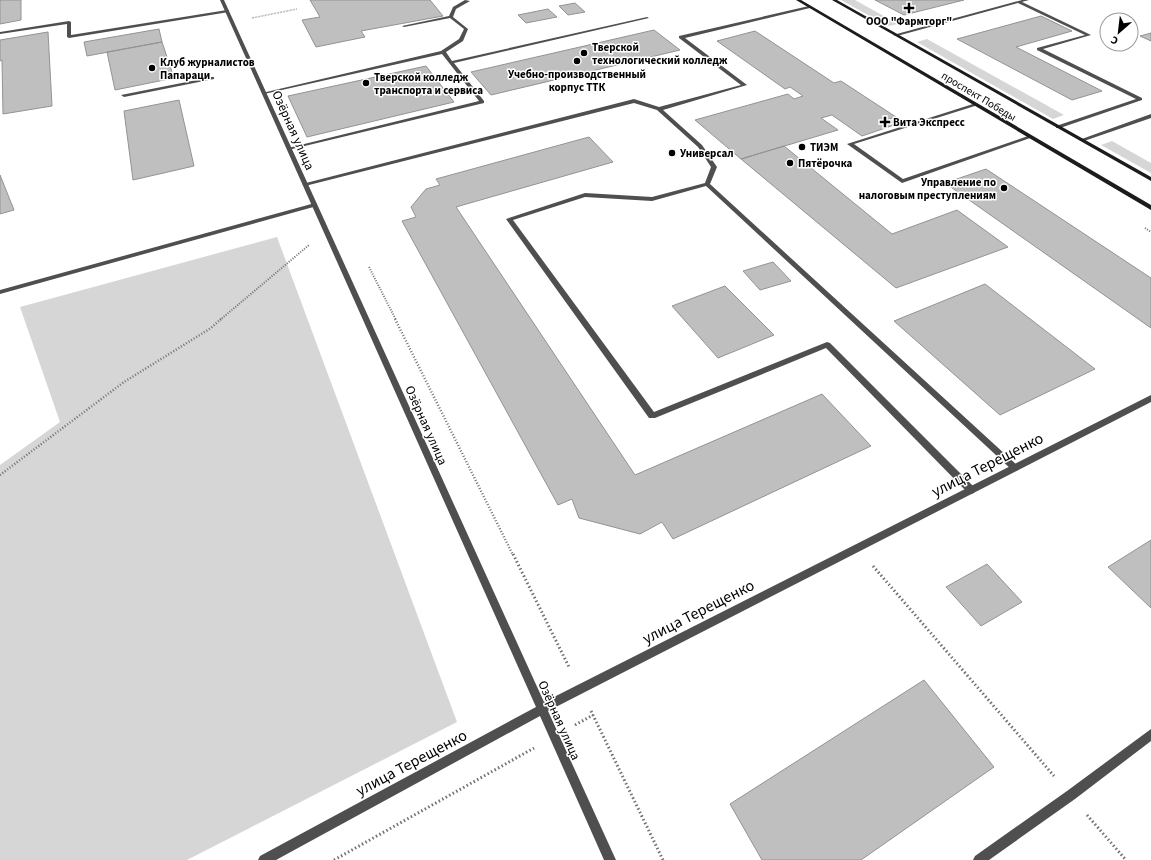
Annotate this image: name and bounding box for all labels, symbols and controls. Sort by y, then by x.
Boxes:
marker: ООО "Фармторг" [904,3,914,13]
north arrow [1099,12,1139,52]
place label: ООО "Фармторг" [866,14,952,29]
text: С [1108,32,1121,49]
place label: Тверской технологический колледж [592,40,728,68]
marker: Тверской технологический колледж [579,48,589,58]
place label: Клуб журналистов Папараци [160,55,255,83]
marker: Учебно-производственный корпус ТТК [572,56,582,66]
marker: Клуб журналистов Папараци [147,63,157,73]
place label: Учебно-производственный корпус ТТК [508,67,646,95]
street label: проспект Победы [938,68,1019,125]
place label: Тверской колледж транспорта и сервиса [374,70,483,98]
marker: Тверской колледж транспорта и сервиса [361,78,371,88]
street label: Озёрная улица [268,88,319,173]
place label: Вита Экспресс [893,115,965,130]
marker: Вита Экспресс [880,117,890,127]
place label: ТИЭМ [810,140,838,155]
marker: ТИЭМ [797,142,807,152]
place label: Универсал [680,146,734,161]
marker: Универсал [667,148,677,158]
place label: Пятёрочка [798,156,853,171]
marker: Пятёрочка [785,158,795,168]
place label: Управление по налоговым преступлениям [859,175,996,203]
marker: Управление по налоговым преступлениям [999,183,1009,193]
street label: Озёрная улица [401,383,452,468]
street label: улица Терещенко [928,427,1047,503]
street label: улица Терещенко [639,574,758,650]
street label: Озёрная улица [534,678,585,763]
street label: улица Терещенко [352,724,471,801]

